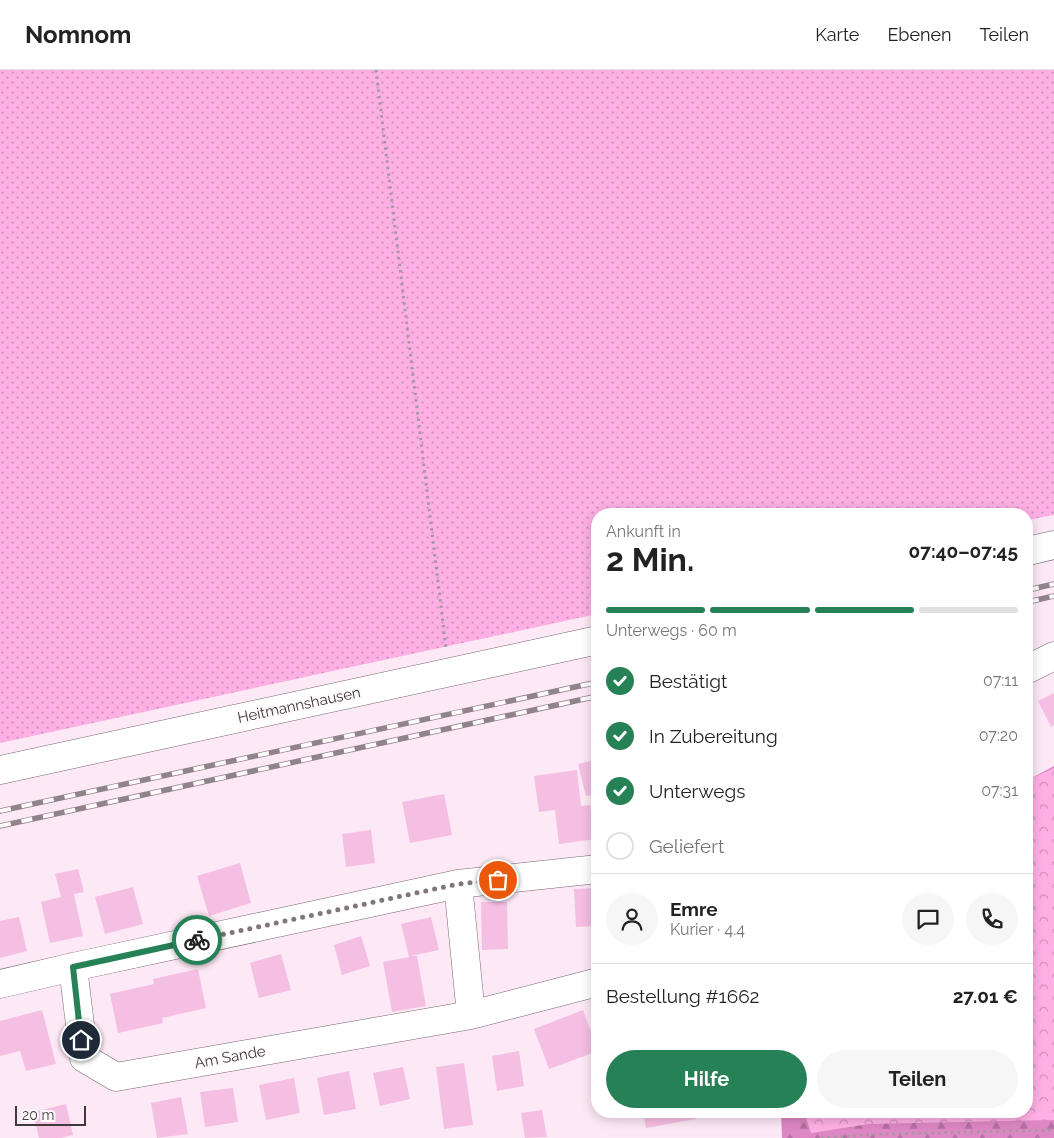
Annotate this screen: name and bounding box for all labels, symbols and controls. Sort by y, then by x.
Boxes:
text: Nomnom [25,20,131,49]
text: Karte [815,24,859,45]
text: Ebenen [887,24,952,45]
text: Teilen [980,24,1029,45]
text: Ankunft in [606,522,681,541]
text: 07:40–07:45 [909,540,1018,562]
text: 2 Min. [606,541,694,578]
text: Unterwegs · 60 m [606,621,737,640]
icon: check [606,667,634,695]
text: Bestätigt [649,670,727,692]
text: 07:11 [983,671,1018,690]
street label: Heitmannshausen [236,683,362,727]
icon: check [606,722,634,750]
text: In Zubereitung [649,725,778,747]
text: 07:20 [979,726,1018,745]
icon: check [606,777,634,805]
text: Unterwegs [649,780,745,802]
text: 07:31 [981,781,1018,800]
text: Geliefert [649,835,724,857]
pin [477,859,519,901]
icon: bag [484,866,512,894]
button: person [606,893,658,945]
button: chat [902,893,954,945]
button: phone [966,893,1018,945]
text: Emre [670,898,718,920]
courier [172,915,222,965]
text: Kurier · 4.4 [670,920,745,939]
icon: bike [183,926,211,954]
text: Bestellung #1662 [606,985,760,1007]
text: 27.01 € [953,985,1018,1007]
pin [60,1019,102,1061]
icon: home [67,1026,95,1054]
street label: Am Sande [193,1042,267,1072]
button: Hilfe [606,1050,807,1108]
button: Teilen [817,1050,1018,1108]
scale bar [15,1103,86,1126]
text: 20 m [22,1107,54,1123]

